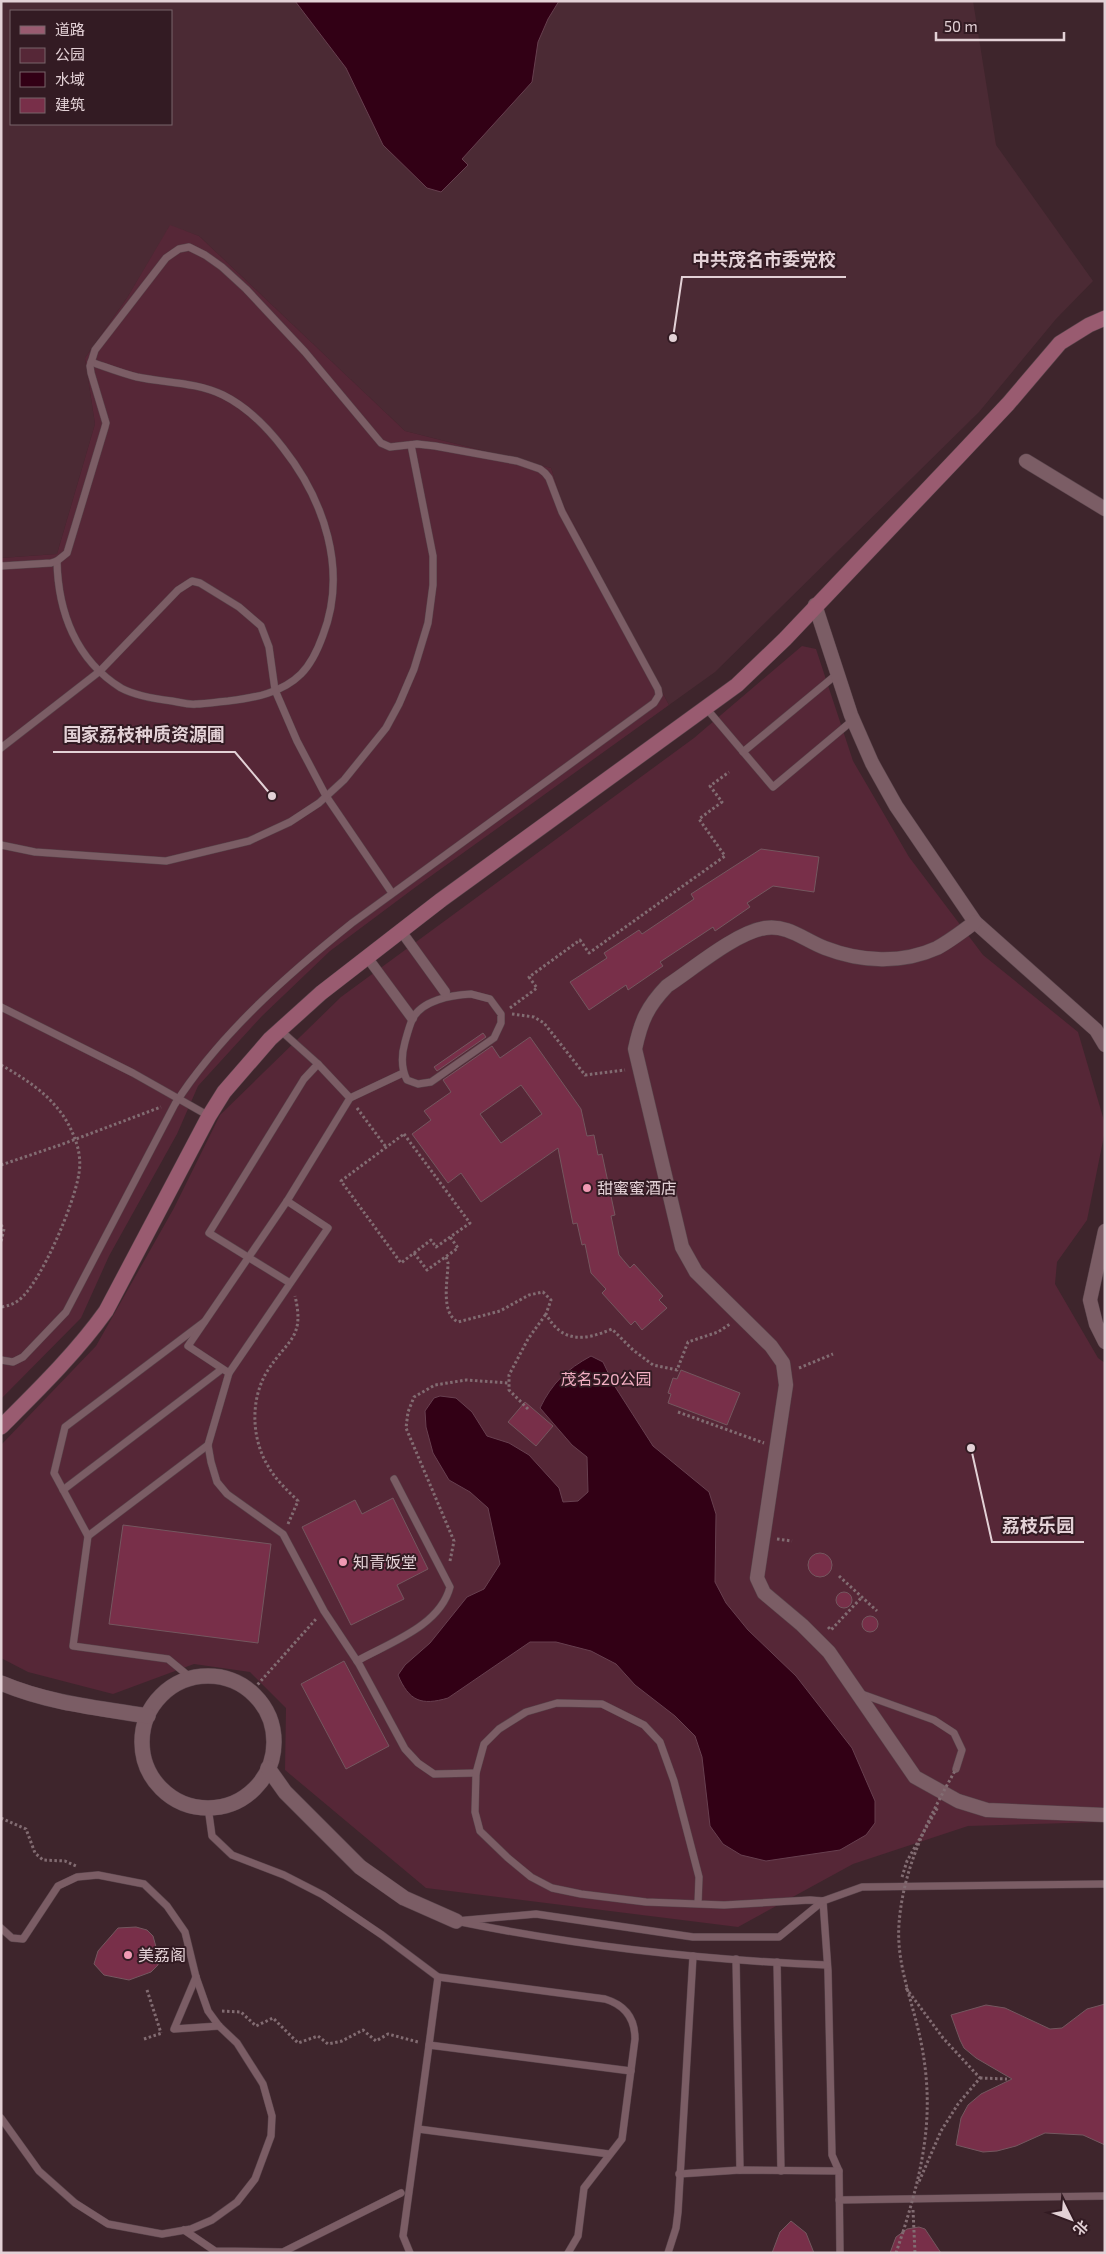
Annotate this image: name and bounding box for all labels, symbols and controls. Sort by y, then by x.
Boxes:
legend [10,10,172,125]
scale bar [936,10,1064,42]
text: 50 m [944,17,978,35]
text: 道路 [55,20,85,38]
text: 公园 [55,45,85,63]
text: 水域 [55,70,85,88]
text: 建筑 [55,95,85,113]
callout: 中共茂名市委党校 [682,244,846,277]
text: 中共茂名市委党校 [692,248,836,270]
callout: 国家荔枝种质资源圃 [53,719,235,752]
text: 国家荔枝种质资源圃 [63,723,225,745]
place label: 甜蜜蜜酒店 [597,1178,677,1197]
marker: 甜蜜蜜酒店 [581,1182,593,1194]
park label: 茂名520公园 [560,1369,652,1388]
callout: 荔枝乐园 [992,1509,1084,1542]
text: 荔枝乐园 [1002,1514,1074,1536]
place label: 知青饭堂 [353,1552,417,1571]
marker: 知青饭堂 [337,1556,349,1568]
place label: 美荔阁 [138,1945,186,1964]
marker: 美荔阁 [122,1949,134,1961]
north arrow [1046,2194,1096,2244]
text: 北 [1070,2217,1092,2239]

